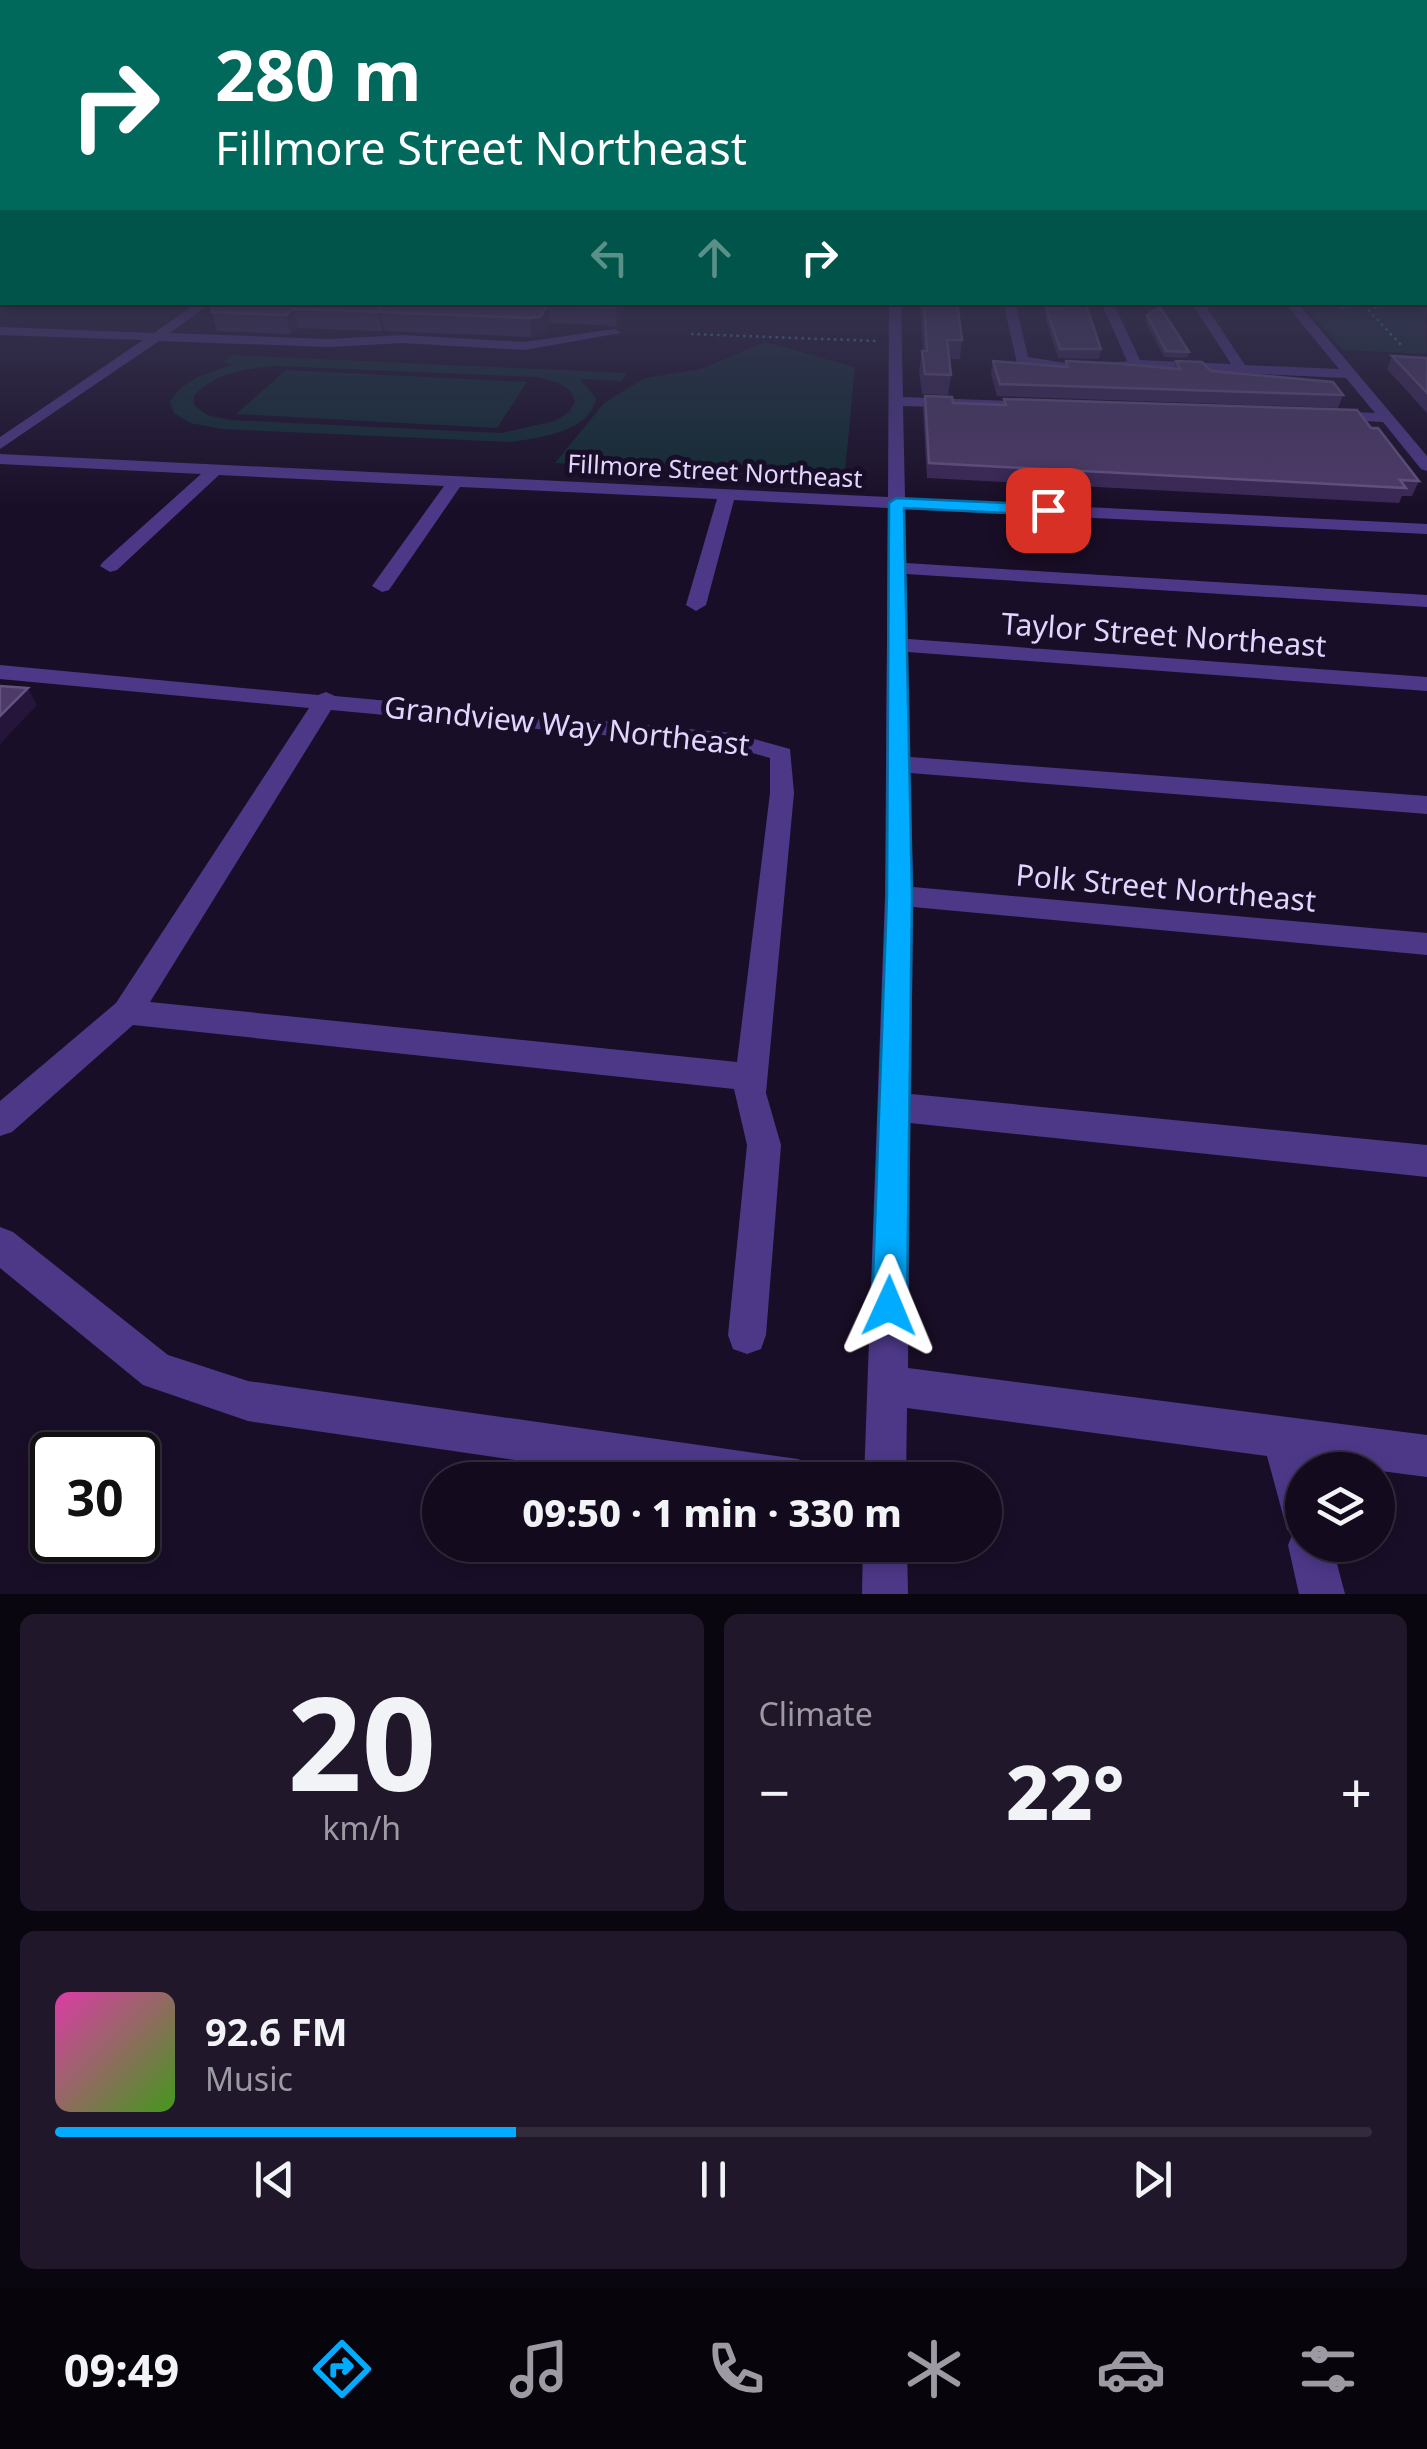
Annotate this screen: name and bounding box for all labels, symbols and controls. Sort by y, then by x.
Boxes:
text: 280 m [215,26,422,122]
icon: right [50,40,180,170]
text: Fillmore Street Northeast [215,117,747,178]
icon: left [582,230,637,285]
icon: ahead [687,230,742,285]
icon: right [792,230,847,285]
street label: Fillmore Street Northeast [567,445,863,495]
pin [1006,468,1091,553]
icon: arrive [1021,483,1076,538]
street label: Taylor Street Northeast [1000,602,1328,666]
street label: Grandview Way Northeast [382,685,752,765]
street label: Polk Street Northeast [1014,853,1318,921]
position arrow [837,1254,941,1358]
speed limit sign: 30 [30,1432,160,1562]
map controls [1285,1452,1395,1562]
button: layers [1285,1452,1395,1562]
text: 09:50 · 1 min · 330 m [522,1486,902,1538]
text: 20 [287,1652,436,1829]
text: Climate [759,1692,873,1735]
text: 22° [1006,1740,1124,1842]
text: − [759,1754,790,1829]
text: + [1341,1754,1372,1829]
text: km/h [322,1806,401,1849]
text: 92.6 FM [205,2005,347,2057]
text: Music [205,2057,293,2100]
icon: previous [247,2152,302,2207]
icon: pause [686,2152,741,2207]
icon: next [1125,2152,1180,2207]
icon: directions [307,2334,377,2404]
icon: music [504,2334,574,2404]
icon: phone [701,2334,771,2404]
icon: climate [899,2334,969,2404]
icon: car [1096,2334,1166,2404]
icon: filters [1293,2334,1363,2404]
text: 09:49 [64,2339,179,2400]

